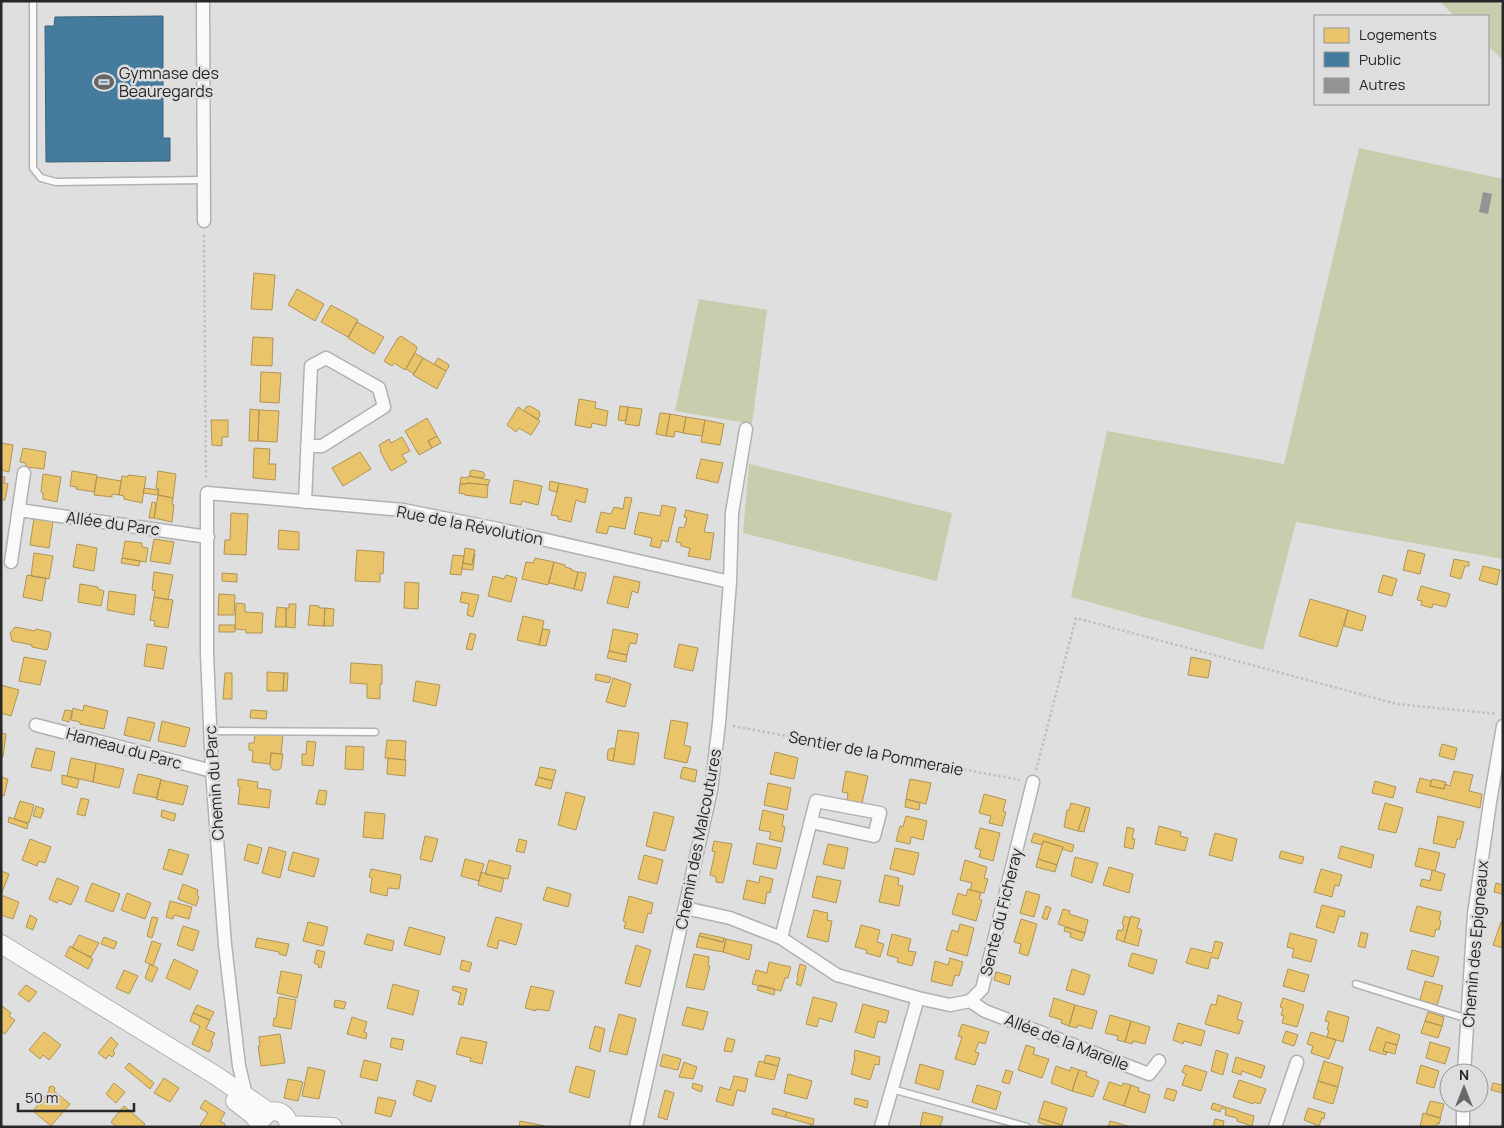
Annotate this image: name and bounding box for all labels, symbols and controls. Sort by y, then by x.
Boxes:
legend [1314,15,1489,105]
text: Logements [1359,24,1437,45]
text: Public [1359,49,1401,70]
place label: Gymnase des Beauregards [119,62,219,102]
sports icon: Gymnase des Beauregards [93,71,115,93]
text: Autres [1359,74,1405,95]
street label: Rue de la Révolution [395,500,545,550]
street label: Allée du Parc [65,506,161,540]
street label: Hameau du Parc [64,722,184,774]
street label: Chemin du Parc [199,725,229,841]
street label: Sentier de la Pommeraie [787,725,965,781]
street label: Chemin des Malcoutures [670,747,726,931]
street label: Sente du Ficheray [974,845,1028,978]
street label: Chemin des Epigneaux [1457,859,1493,1029]
street label: Allée de la Marelle [1002,1008,1132,1076]
north arrow [1439,1063,1489,1113]
text: N [1459,1065,1469,1084]
scale bar [18,1080,134,1112]
text: 50 m [25,1087,59,1108]

